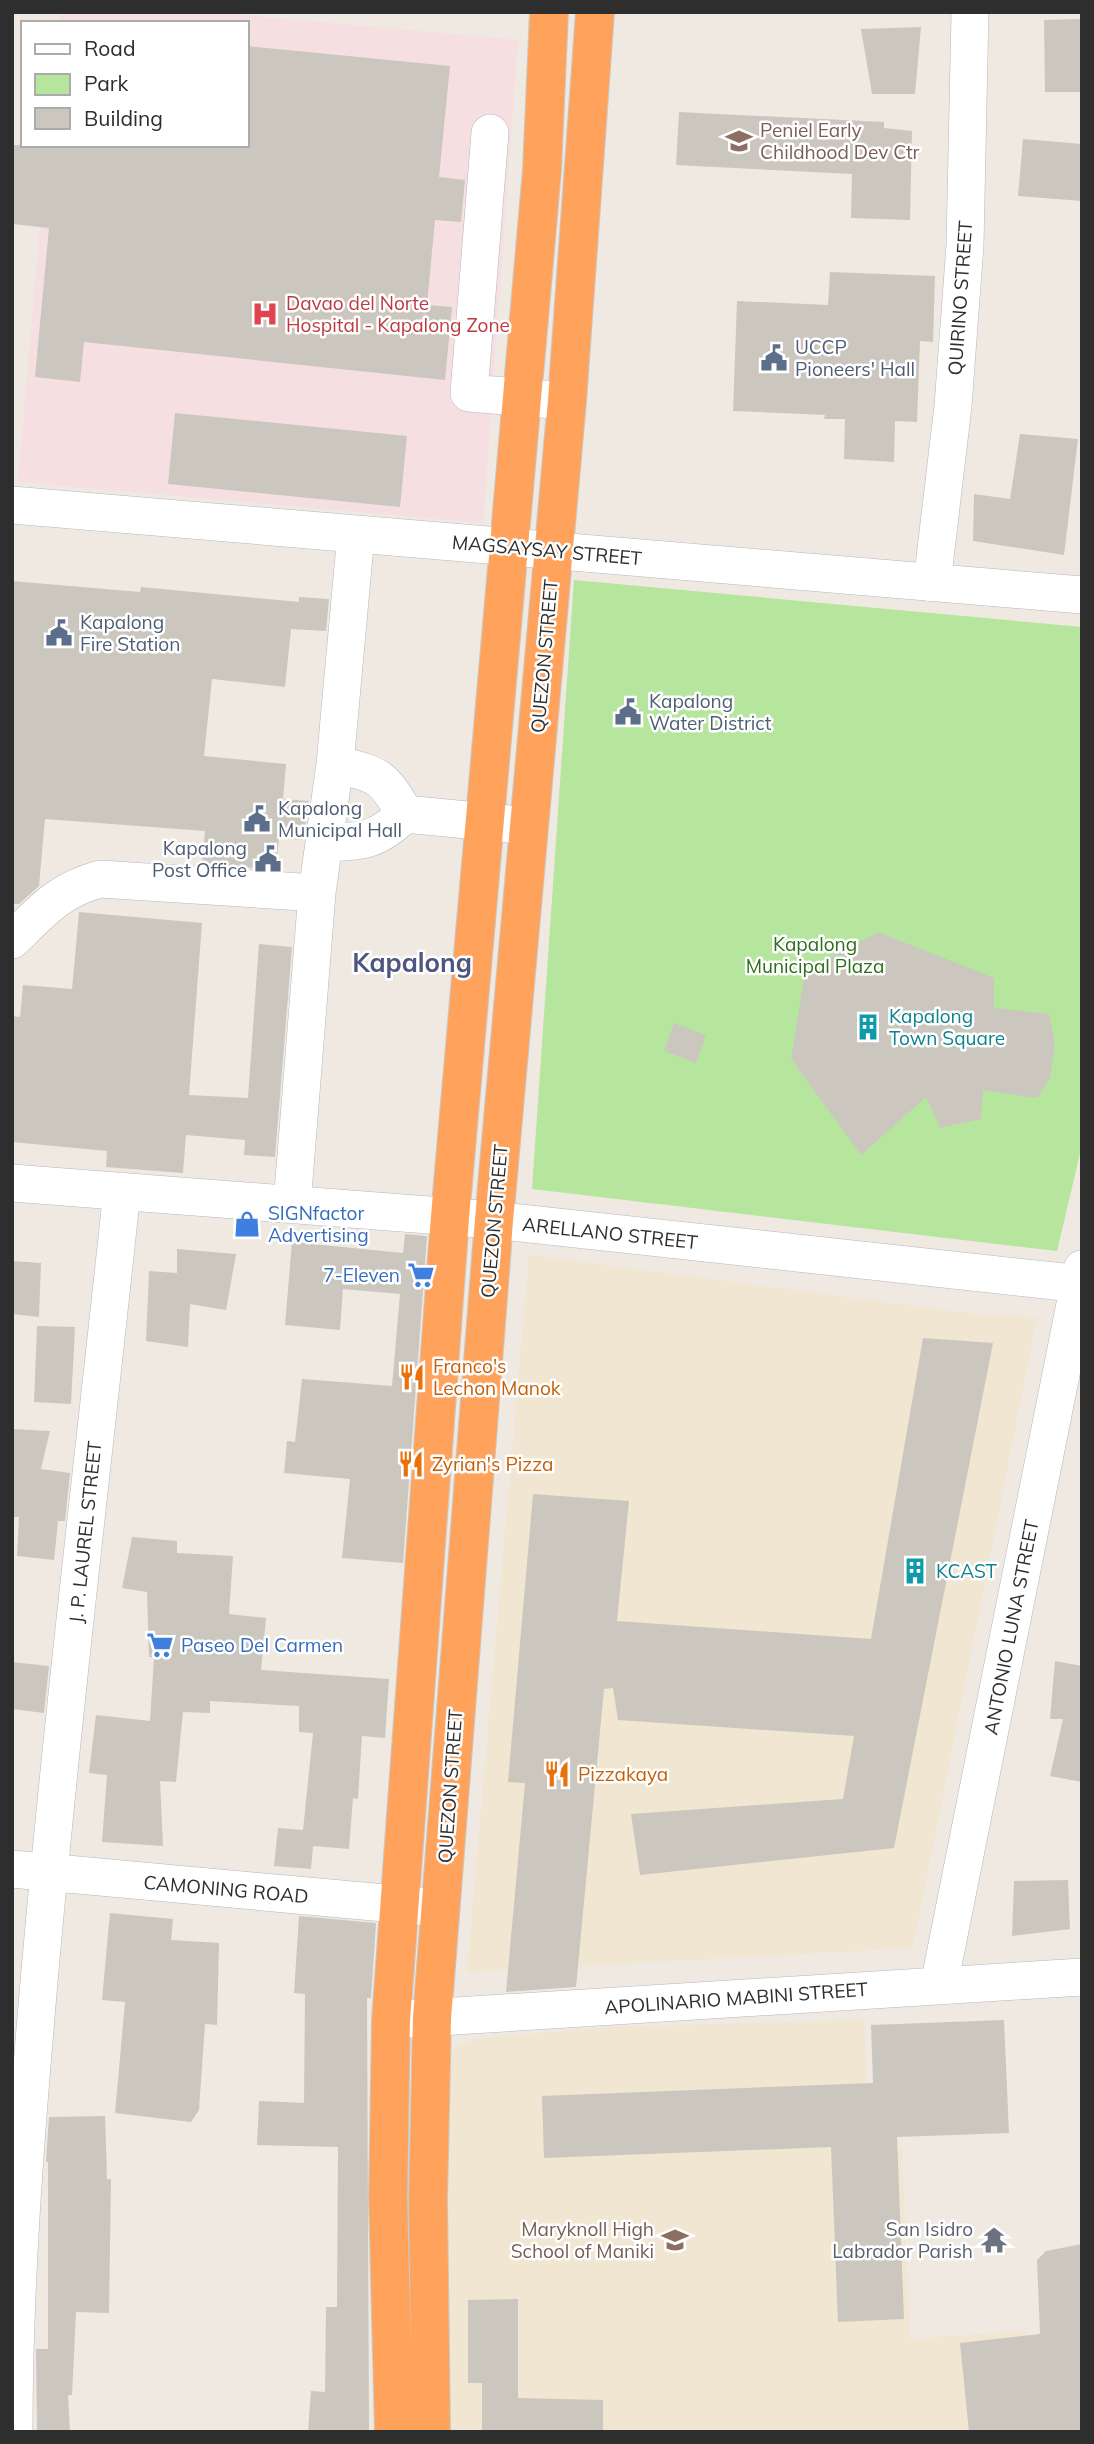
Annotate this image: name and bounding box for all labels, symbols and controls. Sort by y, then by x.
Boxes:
legend [21,21,248,147]
text: Road [84,35,135,61]
text: Park [84,70,128,96]
text: Building [84,105,163,131]
place label: Peniel Early Childhood Dev Ctr [760,118,920,164]
school or university icon: Peniel Early Childhood Dev Ctr [724,126,754,156]
street label: QUIRINO STREET [943,219,977,376]
place label: Davao del Norte Hospital - Kapalong Zone [286,291,510,337]
hospital icon: Davao del Norte Hospital - Kapalong Zone [250,299,280,329]
place label: UCCP Pioneers' Hall [795,335,915,381]
public building icon: UCCP Pioneers' Hall [759,343,789,373]
street label: MAGSAYSAY STREET [451,530,643,570]
street label: QUEZON STREET [525,578,563,734]
place label: Kapalong Fire Station [80,610,180,656]
public building icon: Kapalong Fire Station [44,618,74,648]
place label: Kapalong Water District [649,689,772,735]
public building icon: Kapalong Water District [613,697,643,727]
place label: Kapalong Municipal Hall [278,796,402,842]
public building icon: Kapalong Municipal Hall [242,804,272,834]
place label: Kapalong Post Office [152,836,247,882]
public building icon: Kapalong Post Office [253,844,283,874]
park label: Kapalong Municipal Plaza [746,932,884,978]
district label: Kapalong [352,946,472,979]
place label: Kapalong Town Square [889,1004,1005,1050]
building icon: Kapalong Town Square [853,1012,883,1042]
street label: QUEZON STREET [475,1143,513,1299]
place label: SIGNfactor Advertising [268,1201,369,1247]
shop icon: SIGNfactor Advertising [232,1209,262,1239]
street label: ARELLANO STREET [521,1212,699,1254]
supermarket icon: 7-Eleven [406,1260,436,1290]
place label: 7-Eleven [323,1263,400,1287]
place label: Franco's Lechon Manok [433,1354,561,1400]
restaurant icon: Franco's Lechon Manok [397,1362,427,1392]
street label: J. P. LAUREL STREET [63,1439,107,1624]
restaurant icon: Zyrian's Pizza [396,1449,426,1479]
place label: Zyrian's Pizza [432,1452,553,1476]
street label: ANTONIO LUNA STREET [978,1517,1044,1737]
building icon: KCAST [900,1556,930,1586]
place label: KCAST [936,1559,998,1583]
supermarket icon: Paseo Del Carmen [145,1630,175,1660]
place label: Paseo Del Carmen [181,1633,343,1657]
street label: QUEZON STREET [433,1708,467,1864]
restaurant icon: Pizzakaya [542,1759,572,1789]
place label: Pizzakaya [578,1762,668,1786]
street label: CAMONING ROAD [143,1870,309,1908]
street label: APOLINARIO MABINI STREET [604,1977,869,2019]
place label: Maryknoll High School of Maniki [511,2217,654,2263]
place label: San Isidro Labrador Parish [832,2217,973,2263]
school or university icon: Maryknoll High School of Maniki [660,2225,690,2255]
temple icon: San Isidro Labrador Parish [979,2225,1009,2255]

